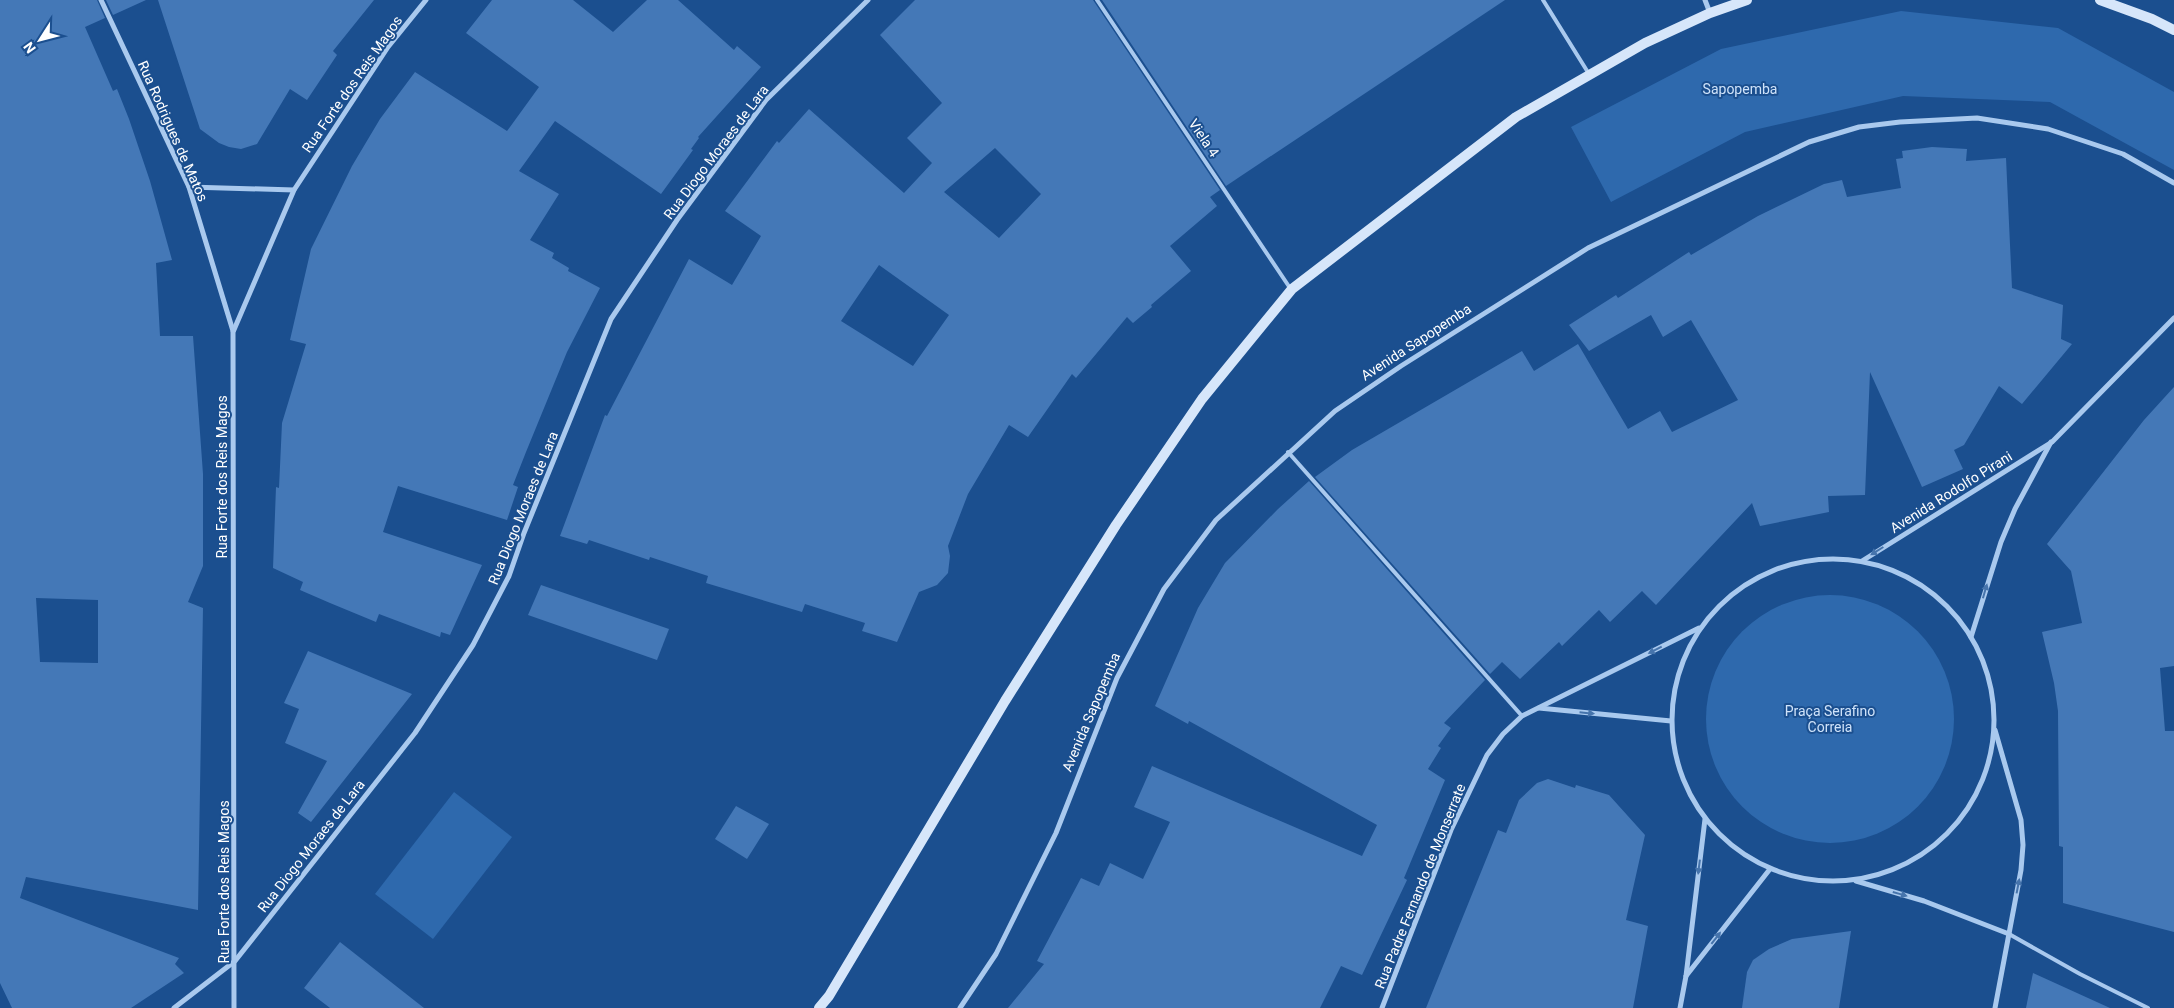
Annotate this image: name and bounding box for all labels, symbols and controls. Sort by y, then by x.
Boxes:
street label: Rua Forte dos Reis Magos [299,13,405,155]
north arrow [15,15,65,65]
text: N [20,39,39,56]
street label: Rua Rodrigues de Matos [135,58,211,204]
park label: Sapopemba [1703,81,1777,97]
street label: Rua Diogo Moraes de Lara [660,82,772,222]
street label: Viela 4 [1186,116,1222,160]
street label: Avenida Sapopemba [1358,300,1474,384]
street label: Rua Forte dos Reis Magos [214,395,230,559]
street label: Rua Diogo Moraes de Lara [485,429,561,587]
street label: Avenida Rodolfo Pirani [1887,448,2015,536]
one-way arrow [1870,547,1884,556]
one-way arrow [1981,583,1989,598]
one-way arrow [1648,646,1662,654]
street label: Avenida Sapopemba [1059,650,1123,774]
park label: Praça Serafino Correia [1785,703,1875,735]
one-way arrow [1580,709,1596,717]
street label: Rua Diogo Moraes de Lara [254,777,368,915]
street label: Rua Padre Fernando de Monserrate [1371,781,1469,991]
street label: Rua Forte dos Reis Magos [216,800,232,964]
one-way arrow [1695,859,1703,875]
one-way arrow [2014,878,2022,894]
one-way arrow [1893,891,1908,899]
one-way arrow [1711,931,1721,945]

